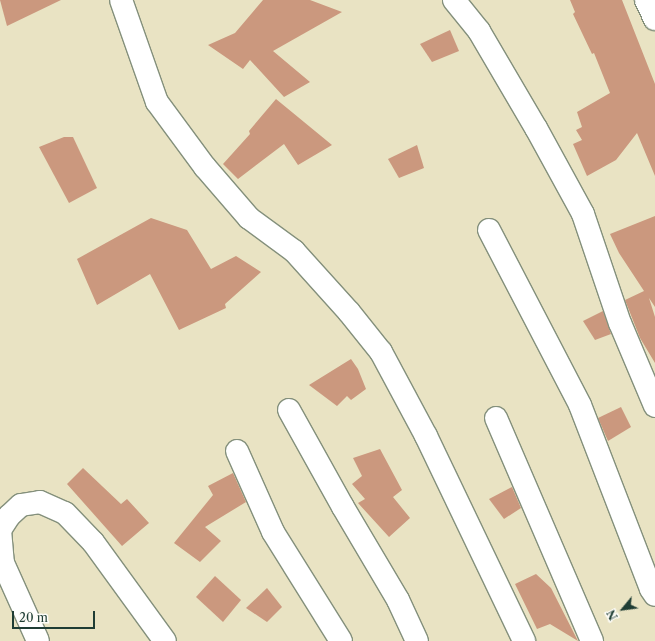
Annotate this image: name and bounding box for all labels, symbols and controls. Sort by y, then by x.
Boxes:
north arrow [603,589,643,629]
scale bar [14,603,97,629]
text: N [604,607,621,622]
text: 20 m [19,610,48,625]

